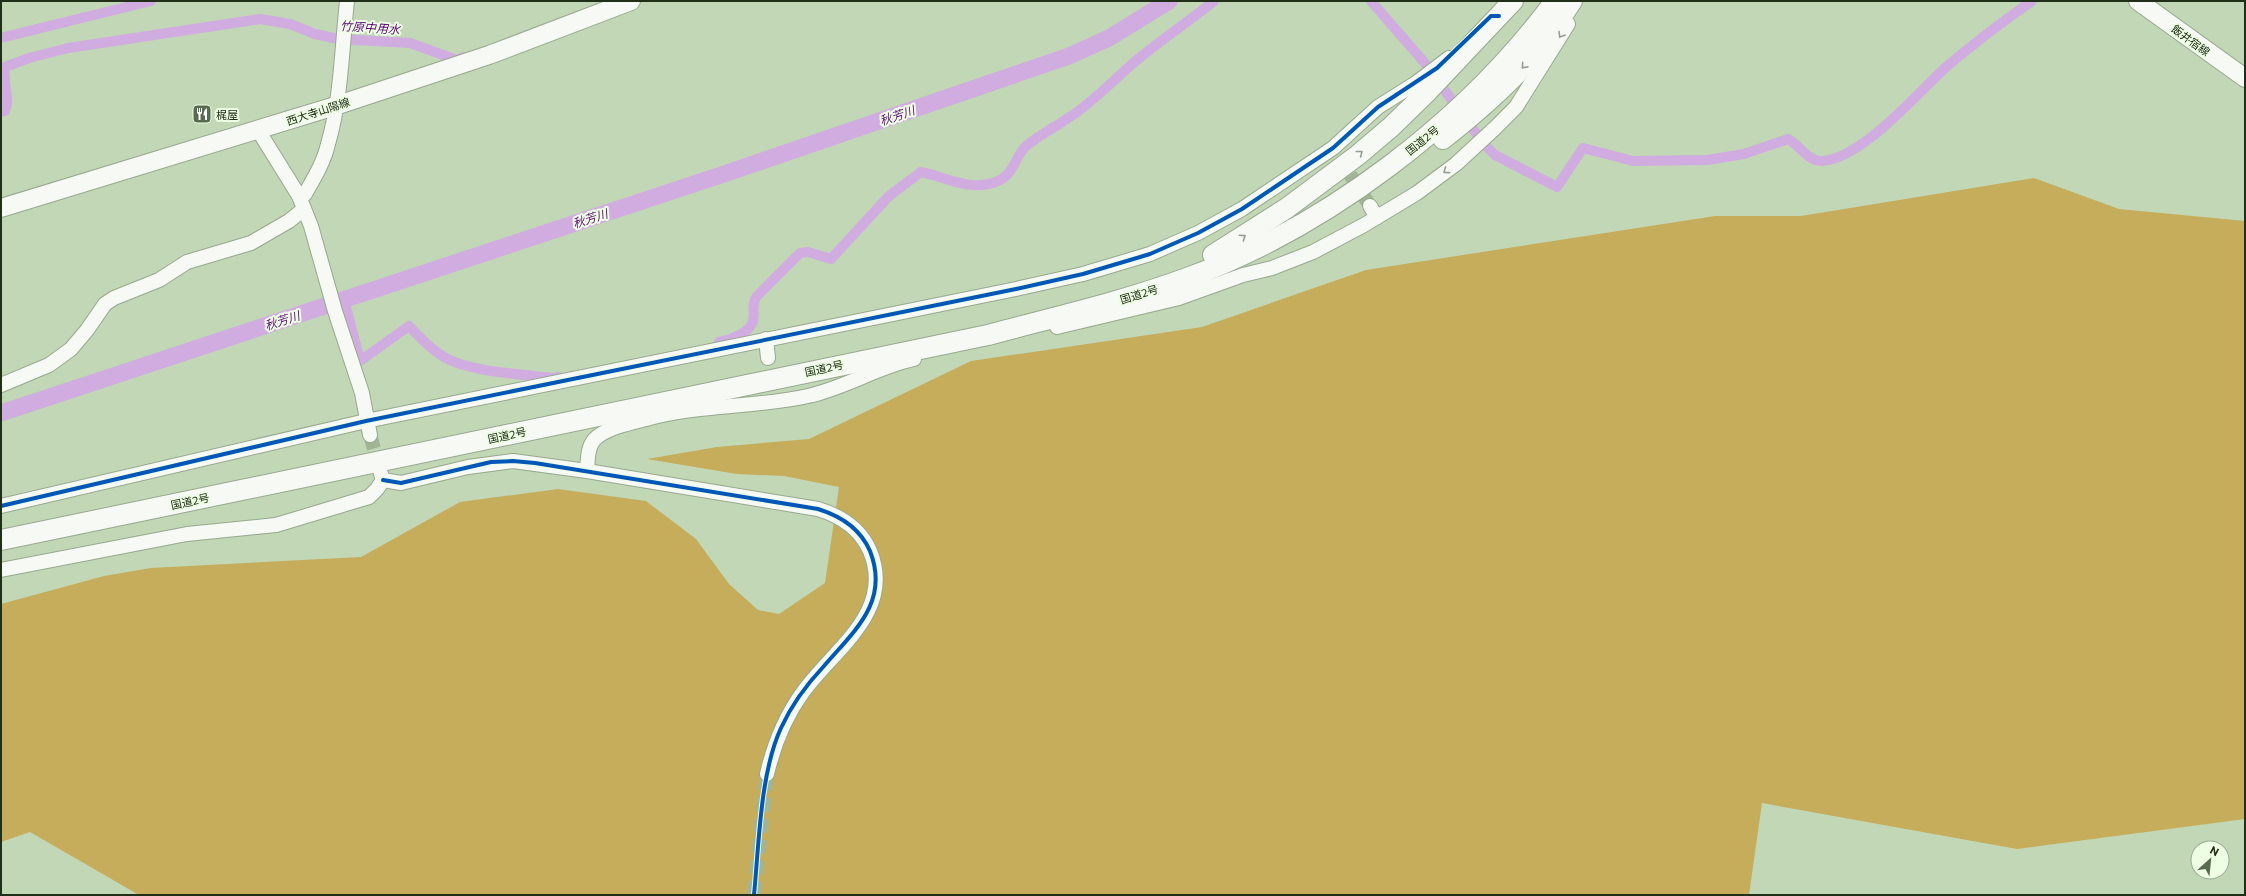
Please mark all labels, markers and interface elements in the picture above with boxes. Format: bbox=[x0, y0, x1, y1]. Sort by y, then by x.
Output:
water label: 竹原中用水 bbox=[340, 18, 402, 36]
street label: 飯井宿線 bbox=[2169, 22, 2213, 58]
one-way arrow bbox=[1559, 31, 1566, 38]
one-way arrow bbox=[1521, 61, 1528, 69]
street label: 西大寺山陽線 bbox=[285, 95, 351, 127]
water label: 秋芳川 bbox=[878, 102, 918, 127]
restaurant icon: 梶屋 bbox=[191, 103, 213, 125]
place label: 梶屋 bbox=[216, 108, 238, 121]
street label: 国道2号 bbox=[1403, 123, 1441, 157]
one-way arrow bbox=[1356, 151, 1363, 158]
one-way arrow bbox=[1443, 167, 1450, 174]
water label: 秋芳川 bbox=[571, 205, 611, 230]
one-way arrow bbox=[1239, 234, 1246, 242]
street label: 国道2号 bbox=[1118, 282, 1160, 306]
water label: 秋芳川 bbox=[263, 307, 303, 332]
street label: 国道2号 bbox=[804, 358, 844, 378]
street label: 国道2号 bbox=[487, 425, 527, 445]
street label: 国道2号 bbox=[170, 491, 210, 511]
north arrow bbox=[2190, 840, 2230, 880]
text: N bbox=[2208, 843, 2221, 858]

